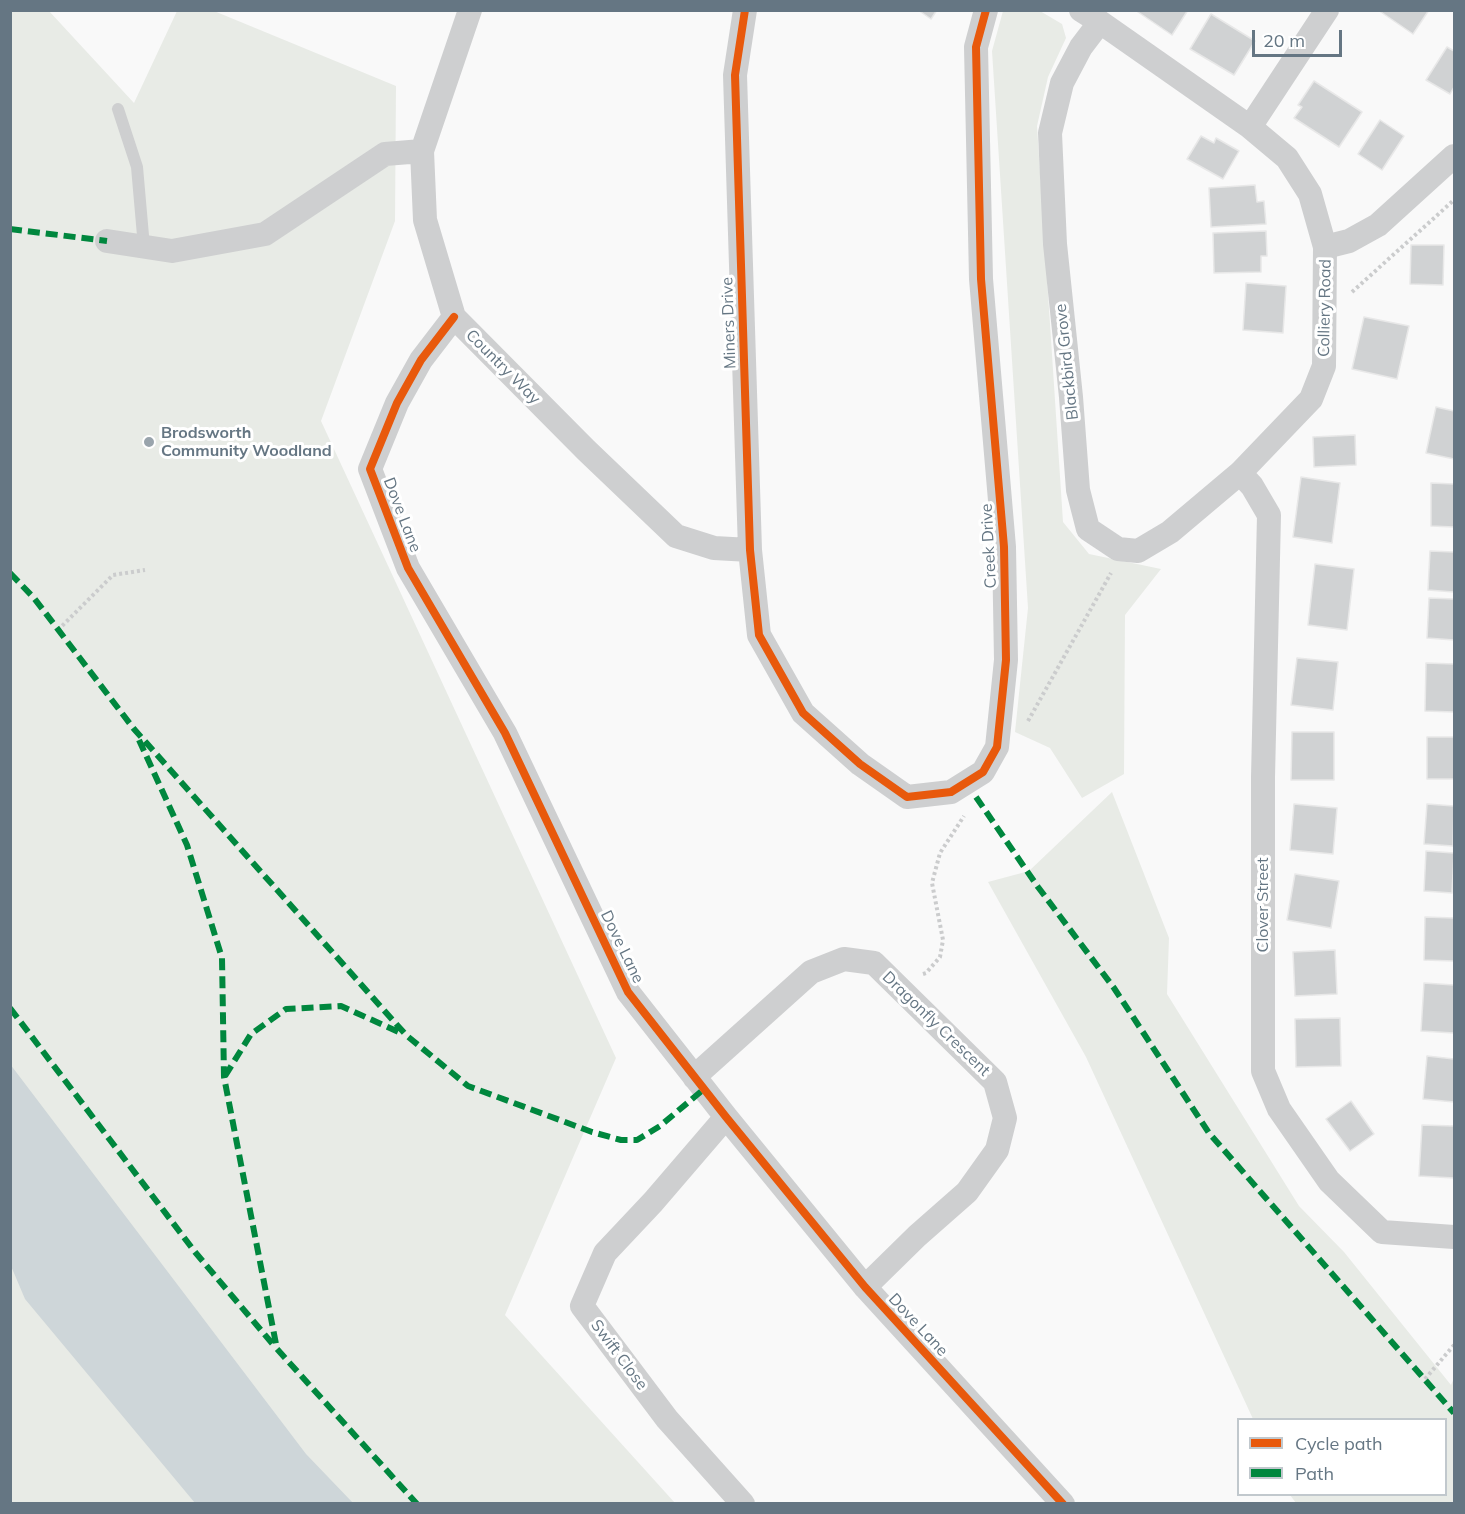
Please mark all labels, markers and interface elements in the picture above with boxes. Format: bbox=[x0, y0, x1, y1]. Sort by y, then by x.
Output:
scale bar bbox=[1255, 18, 1345, 56]
text: 20 m bbox=[1263, 29, 1305, 52]
street label: Colliery Road bbox=[1315, 259, 1335, 357]
street label: Miners Drive bbox=[718, 277, 740, 369]
street label: Blackbird Grove bbox=[1051, 303, 1083, 421]
street label: Country Way bbox=[462, 326, 544, 408]
place label: Brodsworth Community Woodland bbox=[161, 423, 332, 461]
marker: Brodsworth Community Woodland bbox=[142, 435, 156, 449]
street label: Dove Lane bbox=[379, 475, 425, 555]
street label: Creek Drive bbox=[977, 503, 1001, 589]
street label: Clover Street bbox=[1253, 857, 1273, 953]
street label: Dove Lane bbox=[596, 907, 648, 987]
street label: Dragonfly Crescent bbox=[878, 968, 994, 1080]
street label: Dove Lane bbox=[884, 1290, 952, 1360]
street label: Swift Close bbox=[586, 1316, 652, 1394]
legend bbox=[1237, 1418, 1447, 1496]
text: Cycle path bbox=[1295, 1432, 1382, 1455]
text: Path bbox=[1295, 1462, 1334, 1485]

